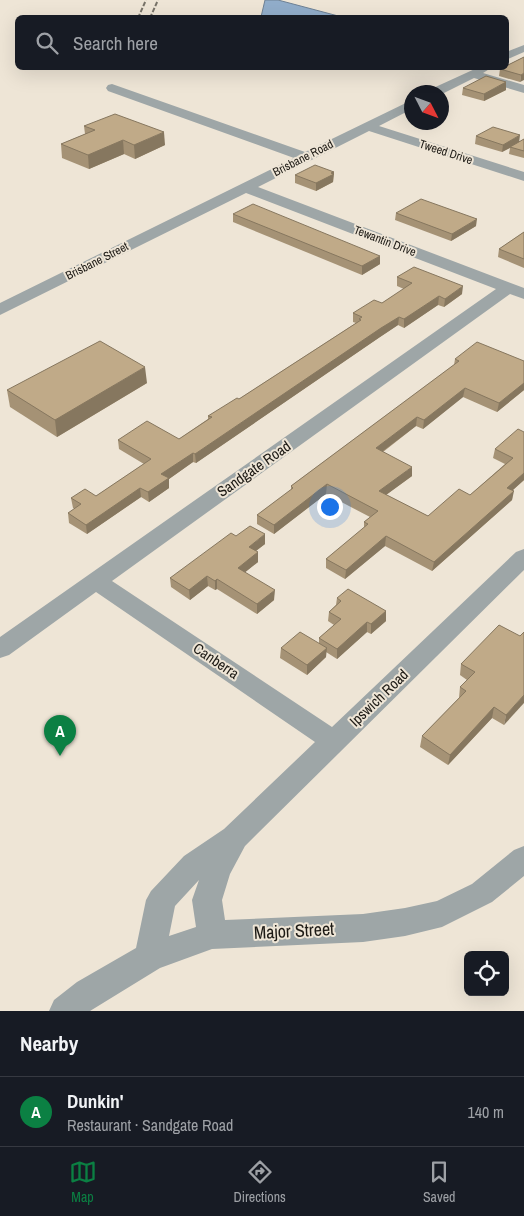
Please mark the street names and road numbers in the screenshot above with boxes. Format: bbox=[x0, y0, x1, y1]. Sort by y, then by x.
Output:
street label: Brisbane Road bbox=[270, 136, 336, 180]
street label: Tweed Drive bbox=[417, 136, 475, 168]
street label: Tewantin Drive bbox=[351, 222, 419, 260]
street label: Brisbane Street bbox=[63, 238, 131, 284]
street label: Sandgate Road bbox=[213, 435, 295, 502]
street label: Canberra bbox=[189, 638, 244, 684]
street label: Ipswich Road bbox=[345, 664, 413, 731]
street label: Major Street bbox=[253, 916, 335, 945]

